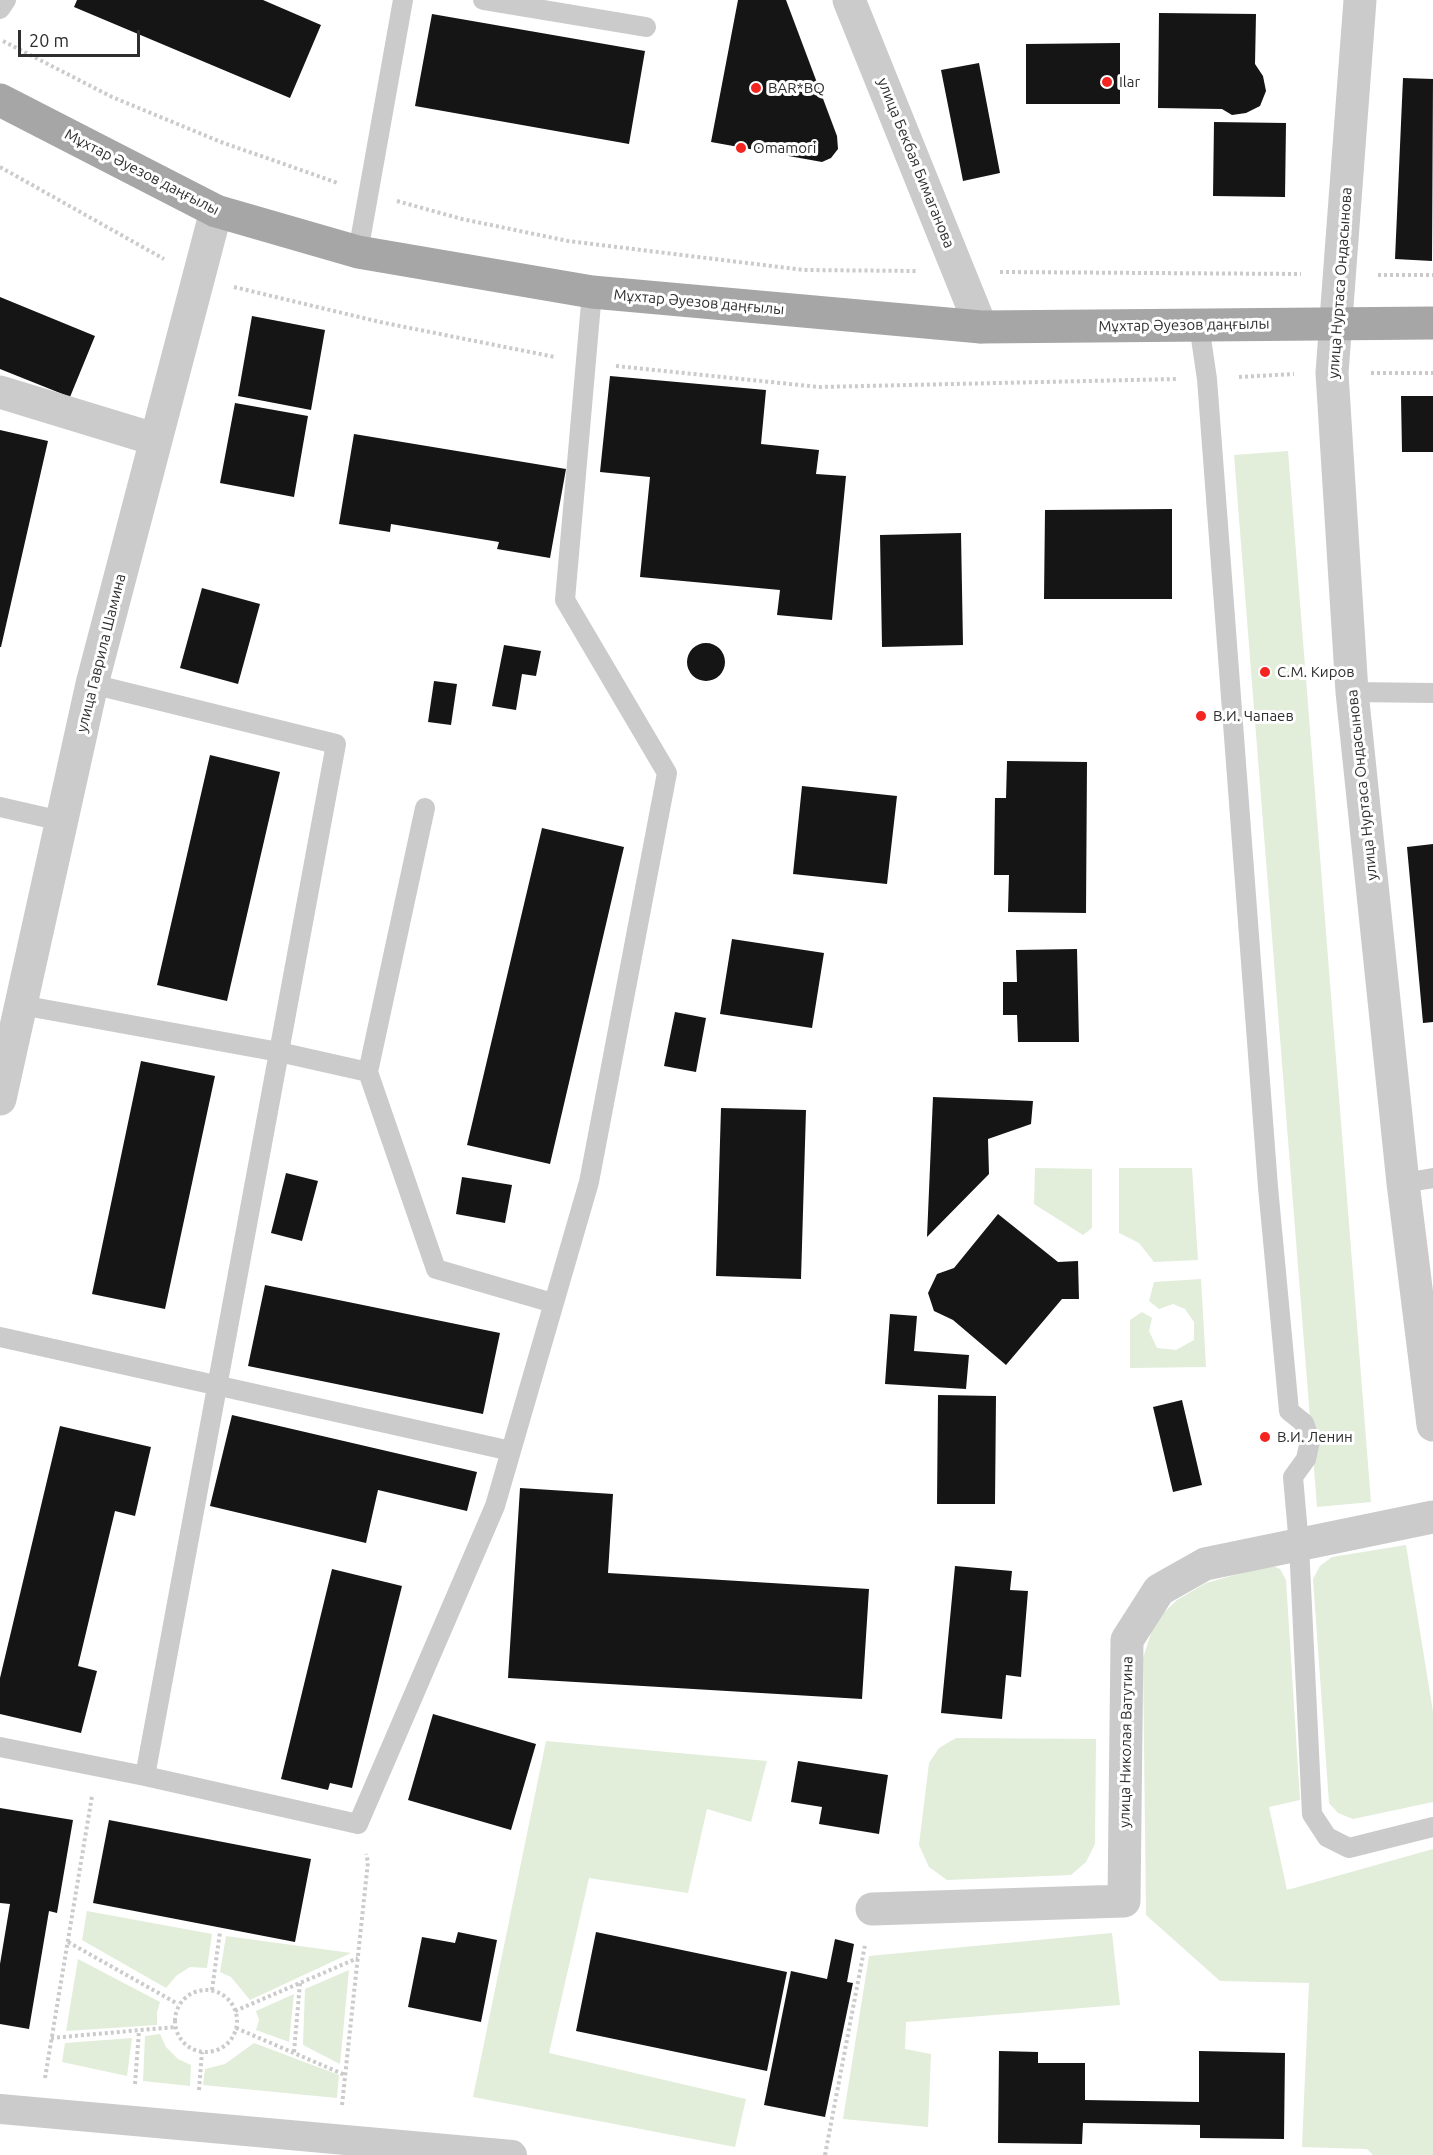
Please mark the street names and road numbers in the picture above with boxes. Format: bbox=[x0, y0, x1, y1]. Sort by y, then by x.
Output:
street label: улица Бекбая Бимаганова bbox=[874, 75, 958, 251]
street label: Мұхтар Әуезов даңғылы bbox=[62, 125, 222, 219]
street label: улица Нуртаса Ондасынова bbox=[1324, 187, 1356, 379]
street label: Мұхтар Әуезов даңғылы bbox=[613, 286, 785, 318]
street label: Мұхтар Әуезов даңғылы bbox=[1098, 315, 1270, 335]
street label: улица Гаврила Шамина bbox=[73, 572, 129, 734]
street label: улица Нуртаса Ондасынова bbox=[1343, 689, 1381, 881]
street label: улица Николая Ватутина bbox=[1116, 1656, 1136, 1828]

